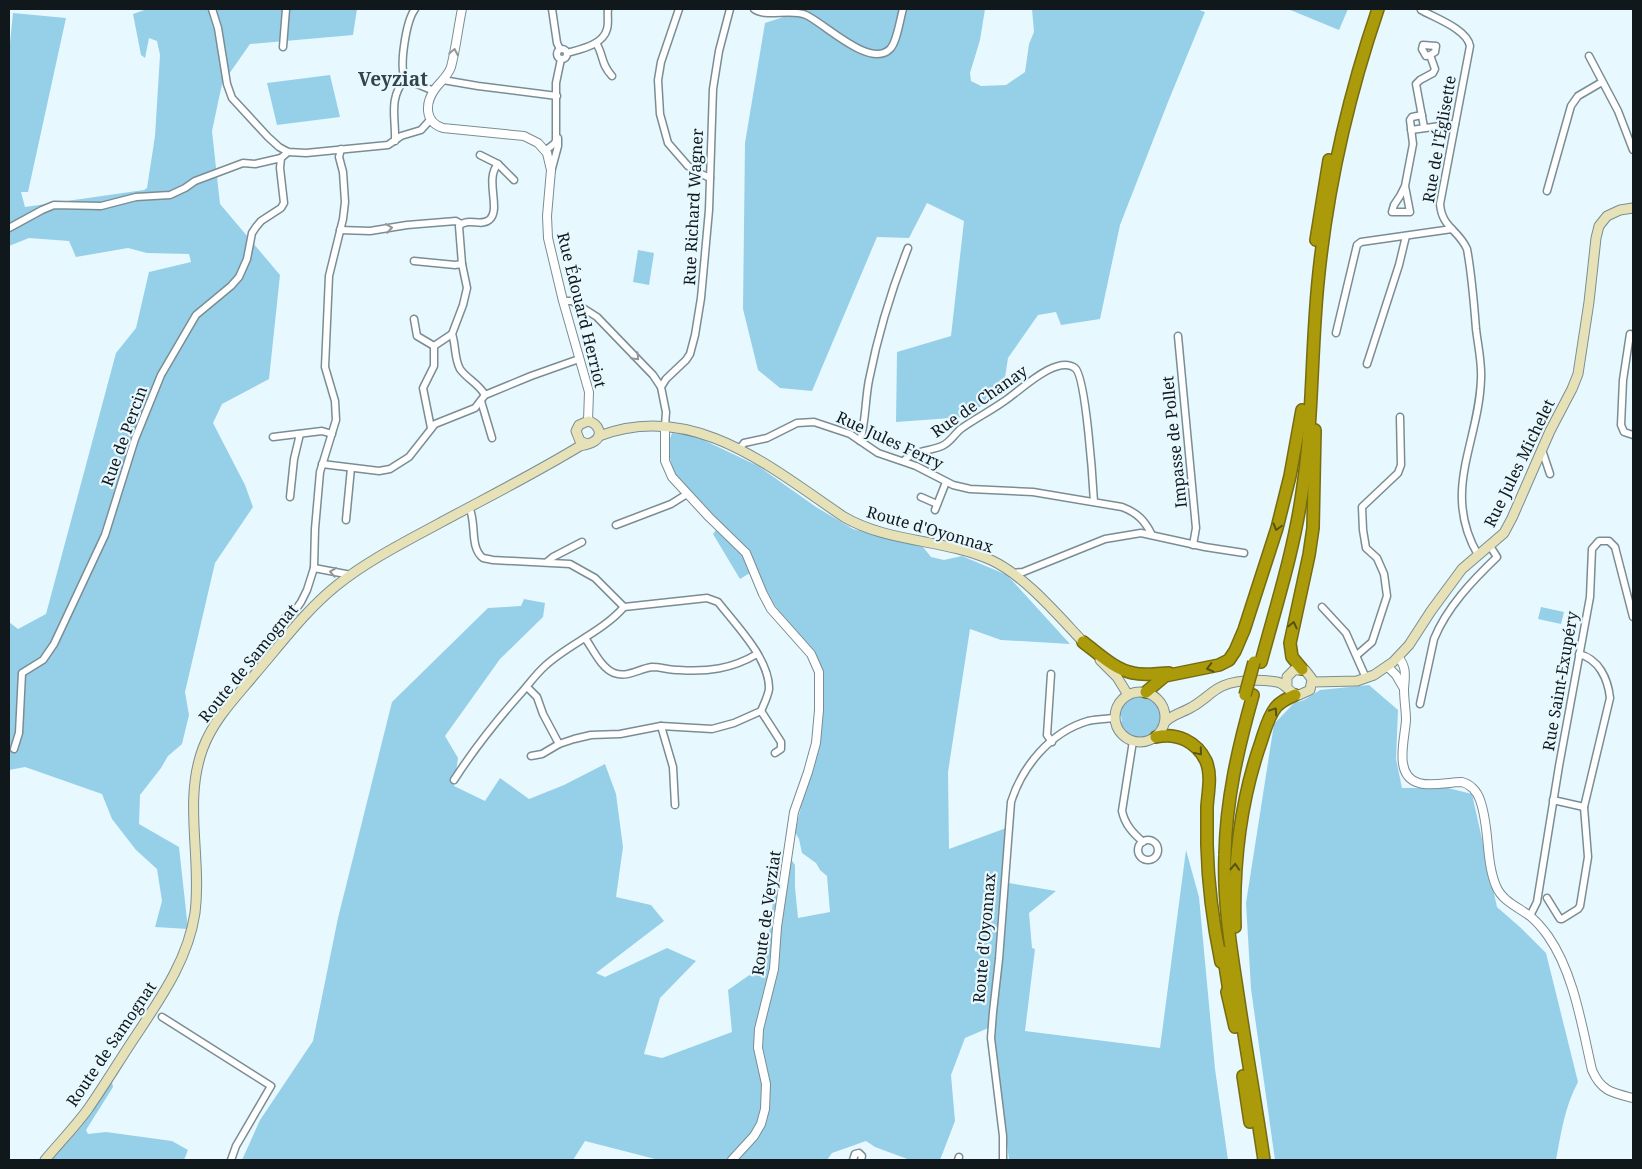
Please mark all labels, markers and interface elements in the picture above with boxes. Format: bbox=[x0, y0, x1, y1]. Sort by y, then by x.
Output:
one-way arrow bbox=[448, 48, 458, 57]
district label: Veyziat bbox=[358, 66, 428, 92]
street label: Rue de l'Églisette bbox=[1417, 74, 1461, 204]
street label: Rue Richard Wagner bbox=[678, 127, 708, 286]
one-way arrow bbox=[385, 223, 393, 233]
street label: Rue Édouard Herriot bbox=[552, 230, 612, 390]
one-way arrow bbox=[630, 352, 639, 361]
street label: Rue de Chanay bbox=[926, 359, 1032, 442]
street label: Impasse de Pollet bbox=[1156, 375, 1192, 509]
street label: Rue de Percin bbox=[96, 383, 152, 489]
street label: Rue Jules Michelet bbox=[1478, 395, 1560, 531]
street label: Rue Jules Ferry bbox=[833, 406, 948, 475]
street label: Route d'Oyonnax bbox=[864, 500, 997, 558]
one-way arrow bbox=[1273, 522, 1283, 530]
one-way arrow bbox=[328, 567, 337, 577]
street label: Route de Samognat bbox=[193, 599, 303, 727]
street label: Rue Saint-Exupéry bbox=[1537, 608, 1583, 753]
one-way arrow bbox=[1287, 620, 1298, 629]
one-way arrow bbox=[1206, 662, 1215, 673]
one-way arrow bbox=[1268, 707, 1278, 716]
one-way arrow bbox=[1193, 746, 1202, 755]
street label: Route de Veyziat bbox=[746, 849, 786, 977]
one-way arrow bbox=[1230, 863, 1241, 871]
street label: Route d'Oyonnax bbox=[967, 871, 1001, 1004]
street label: Route de Samognat bbox=[61, 977, 161, 1111]

